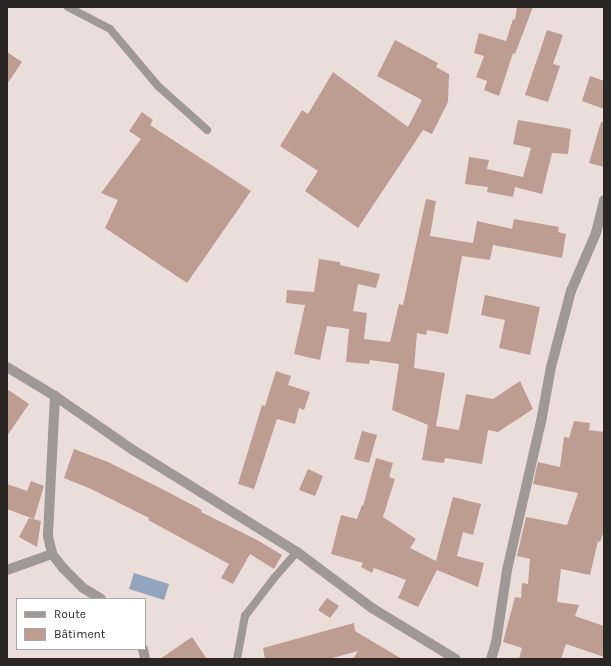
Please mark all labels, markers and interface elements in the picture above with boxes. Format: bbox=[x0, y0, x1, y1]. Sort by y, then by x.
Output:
legend bbox=[16, 598, 146, 650]
text: Route bbox=[54, 607, 86, 621]
text: Bâtiment bbox=[54, 627, 105, 641]

